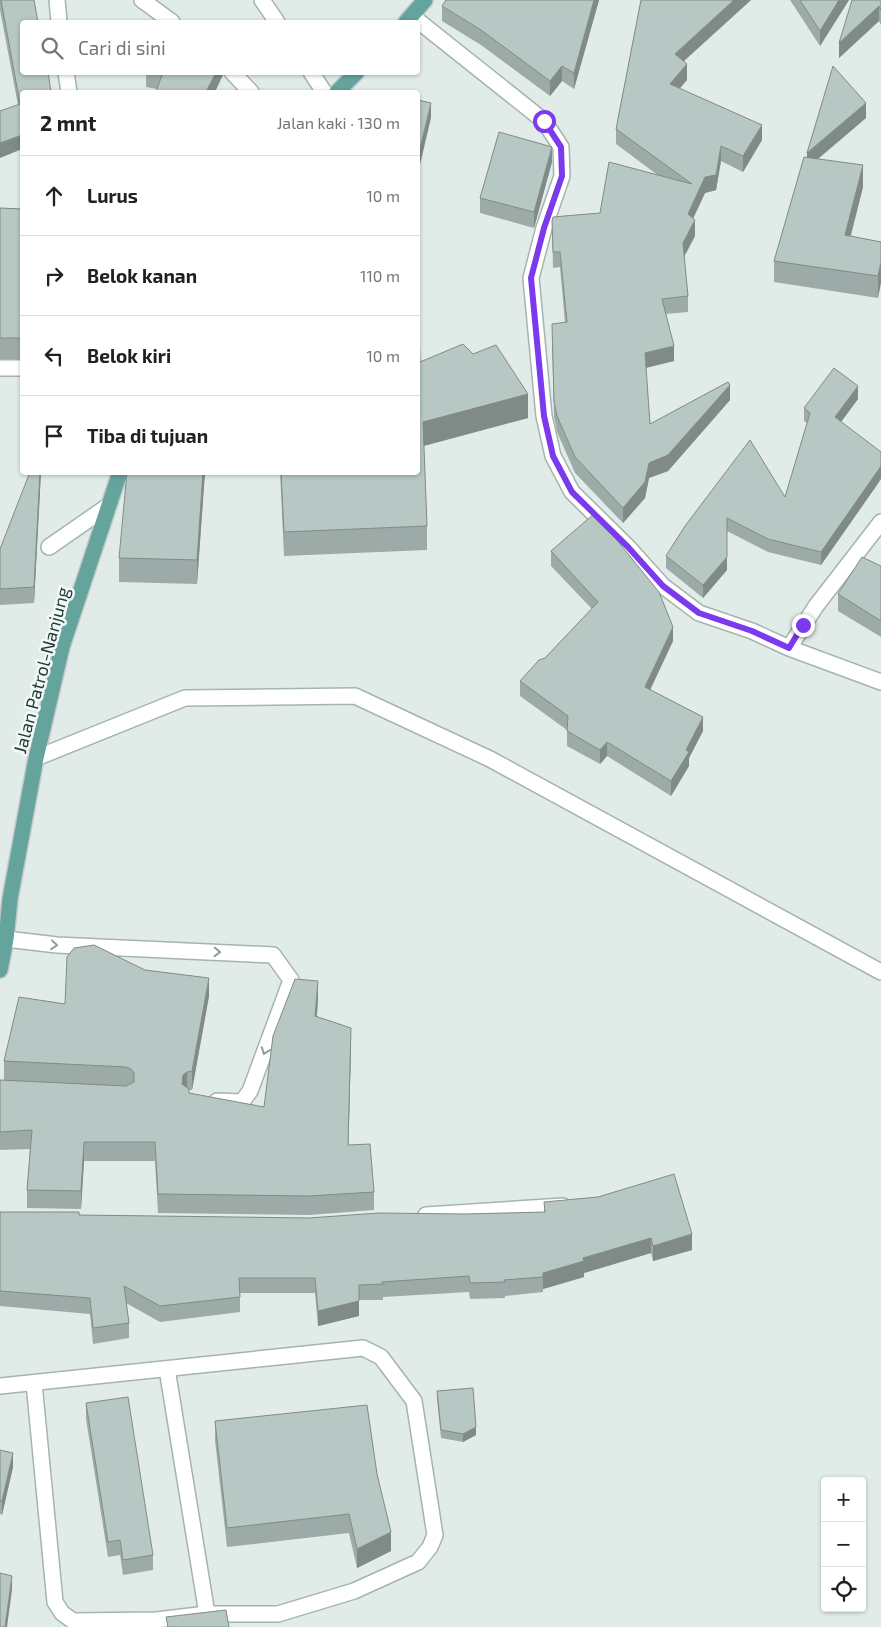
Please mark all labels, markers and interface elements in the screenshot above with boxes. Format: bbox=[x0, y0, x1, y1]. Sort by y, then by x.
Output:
search box bbox=[20, 20, 420, 75]
icon: search bbox=[38, 34, 66, 62]
text: Cari di sini bbox=[78, 36, 166, 59]
text: 2 mnt bbox=[40, 110, 96, 135]
route start bbox=[533, 110, 556, 133]
text: Jalan kaki · 130 m bbox=[277, 113, 400, 132]
icon: ahead bbox=[40, 182, 68, 210]
text: Lurus bbox=[87, 184, 138, 207]
text: 10 m bbox=[366, 186, 400, 205]
icon: right bbox=[40, 262, 68, 290]
text: Belok kanan bbox=[87, 264, 197, 287]
text: 110 m bbox=[360, 266, 400, 285]
icon: left bbox=[40, 342, 68, 370]
text: Belok kiri bbox=[87, 344, 171, 367]
text: 10 m bbox=[366, 346, 400, 365]
icon: arrive bbox=[40, 422, 68, 450]
text: Tiba di tujuan bbox=[87, 424, 208, 447]
street label: Jalan Patrol-Nanjung bbox=[8, 584, 74, 756]
route end bbox=[792, 614, 815, 637]
one-way arrow bbox=[51, 939, 59, 950]
one-way arrow bbox=[213, 947, 221, 958]
one-way arrow bbox=[261, 1046, 271, 1054]
map controls bbox=[821, 1477, 866, 1612]
button: + bbox=[821, 1477, 866, 1522]
button: − bbox=[821, 1522, 866, 1567]
button: locate bbox=[821, 1567, 866, 1612]

